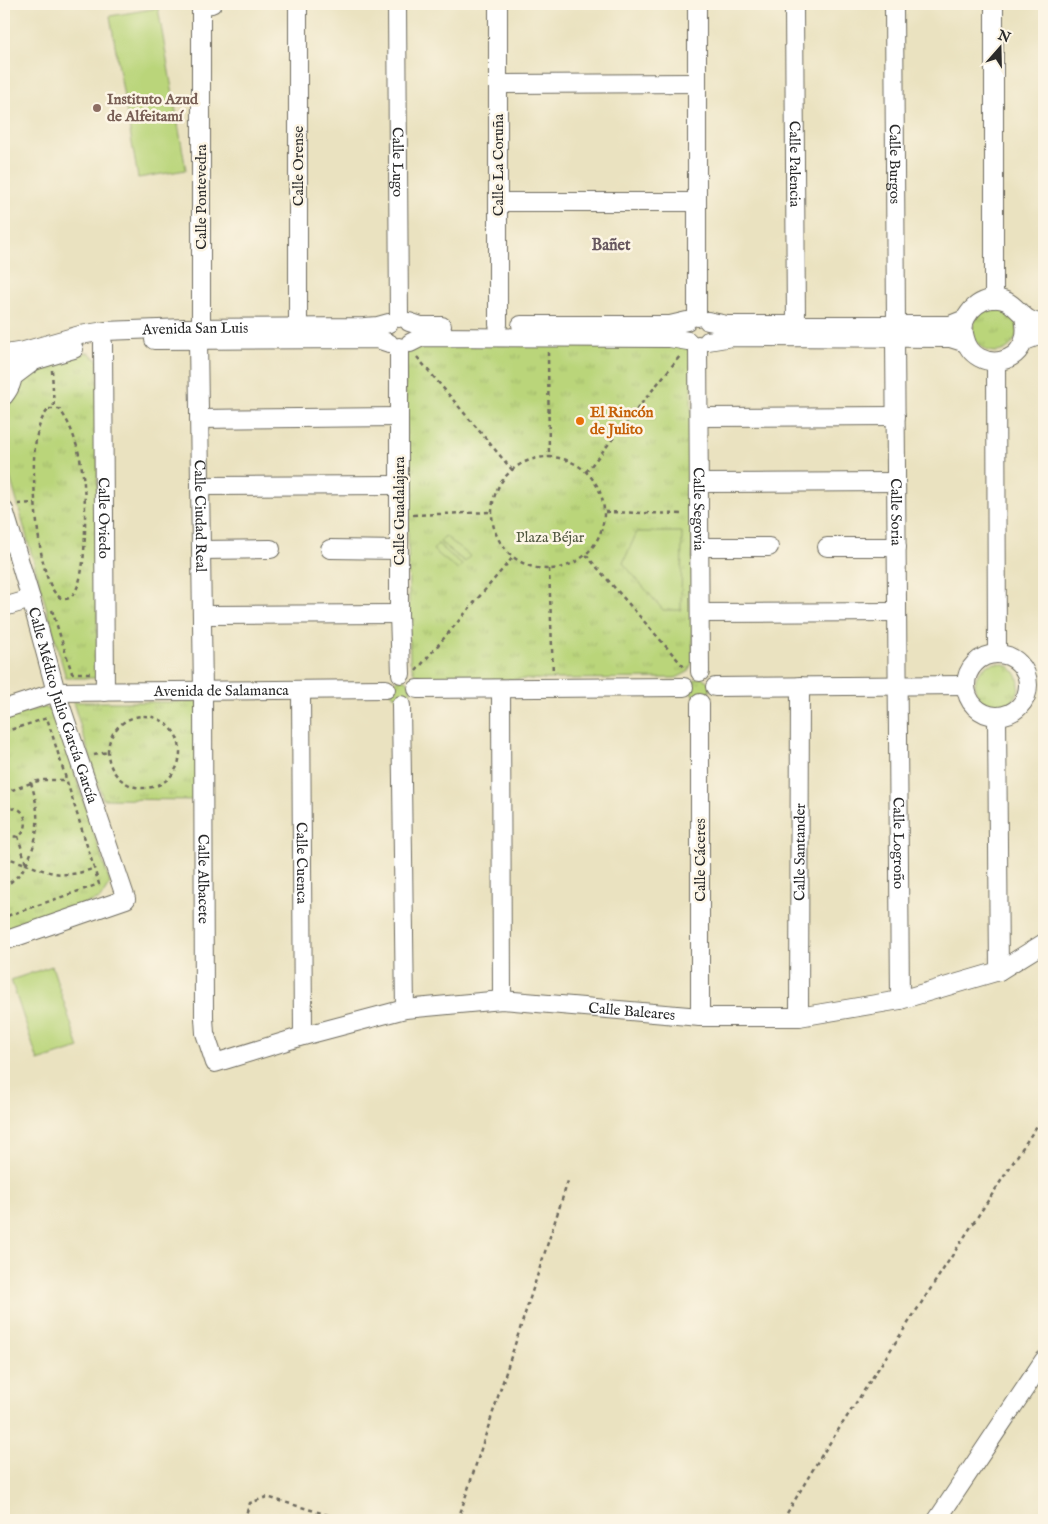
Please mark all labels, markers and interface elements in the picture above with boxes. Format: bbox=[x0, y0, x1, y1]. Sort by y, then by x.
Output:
north arrow bbox=[976, 22, 1026, 72]
text: N bbox=[994, 26, 1013, 47]
place label: Instituto Azud de Alfeitamí bbox=[107, 90, 199, 126]
marker: Instituto Azud de Alfeitamí bbox=[91, 102, 103, 114]
street label: Calle La Coruña bbox=[489, 113, 508, 216]
street label: Calle Palencia bbox=[785, 121, 805, 208]
street label: Calle Burgos bbox=[885, 124, 905, 204]
street label: Calle Orense bbox=[289, 126, 308, 206]
street label: Calle Lugo bbox=[388, 127, 408, 197]
street label: Calle Pontevedra bbox=[192, 144, 211, 250]
district label: Bañet bbox=[592, 236, 631, 256]
street label: Avenida San Luis bbox=[141, 318, 248, 339]
place label: El Rincón de Julito bbox=[590, 403, 654, 439]
marker: El Rincón de Julito bbox=[574, 415, 586, 427]
street label: Calle Guadalajara bbox=[390, 456, 409, 565]
street label: Calle Ciudad Real bbox=[190, 460, 211, 573]
street label: Calle Segovia bbox=[689, 467, 709, 551]
street label: Calle Oviedo bbox=[94, 477, 114, 559]
street label: Calle Soria bbox=[887, 478, 906, 546]
park label: Plaza Béjar bbox=[516, 528, 585, 547]
street label: Calle Médico Julio García García bbox=[24, 605, 103, 806]
street label: Avenida de Salamanca bbox=[153, 680, 289, 701]
street label: Calle Logroño bbox=[889, 797, 909, 889]
street label: Calle Santander bbox=[790, 803, 809, 901]
street label: Calle Cáceres bbox=[691, 818, 710, 902]
street label: Calle Cuenca bbox=[292, 822, 312, 905]
street label: Calle Albacete bbox=[194, 834, 213, 924]
street label: Calle Baleares bbox=[588, 998, 676, 1024]

